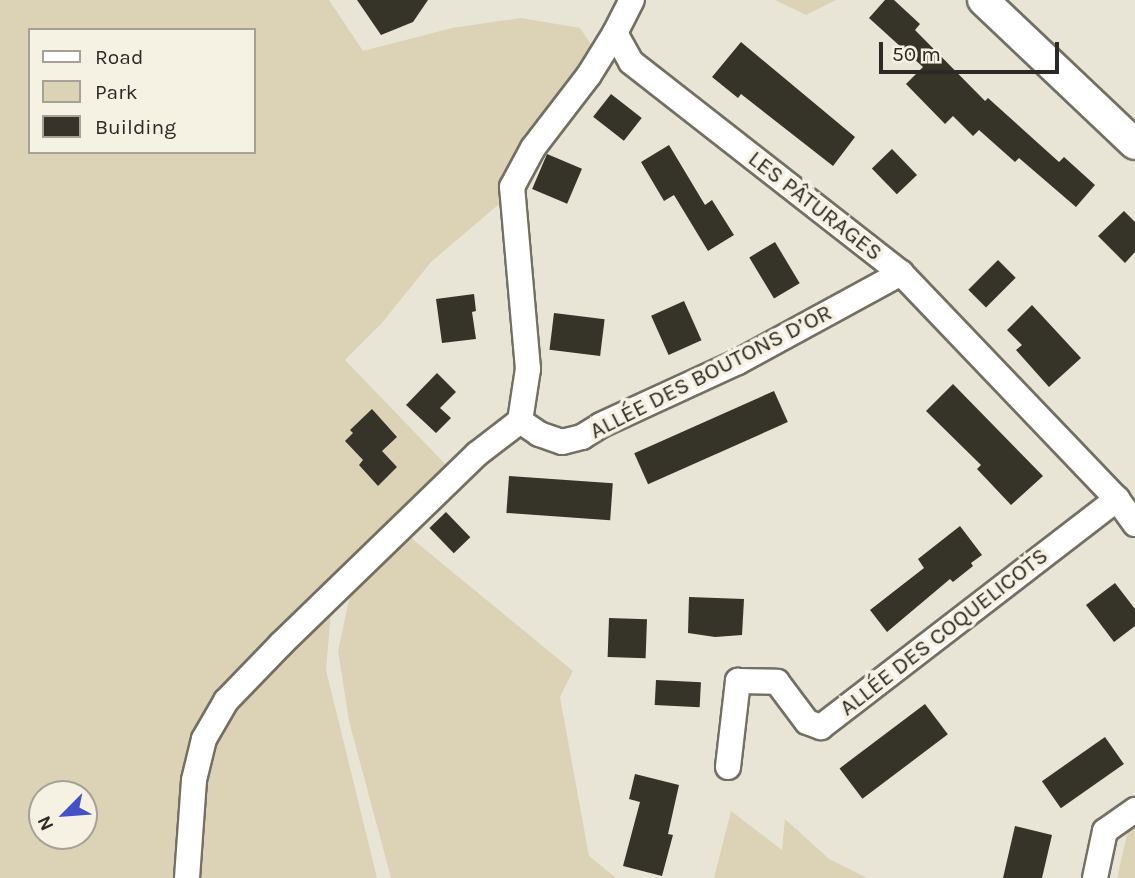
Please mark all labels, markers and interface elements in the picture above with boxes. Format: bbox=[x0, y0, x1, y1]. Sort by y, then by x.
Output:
legend bbox=[28, 28, 256, 154]
scale bar bbox=[883, 28, 1063, 72]
text: 50 m bbox=[892, 42, 941, 66]
text: Road bbox=[95, 45, 143, 69]
text: Park bbox=[95, 80, 138, 104]
text: Building bbox=[95, 115, 176, 139]
street label: LES PÂTURAGES bbox=[742, 145, 888, 267]
street label: ALLÉE DES BOUTONS D’OR bbox=[585, 299, 837, 445]
street label: ALLÉE DES COQUELICOTS bbox=[834, 542, 1054, 722]
north arrow bbox=[28, 780, 98, 850]
text: N bbox=[33, 812, 59, 834]

